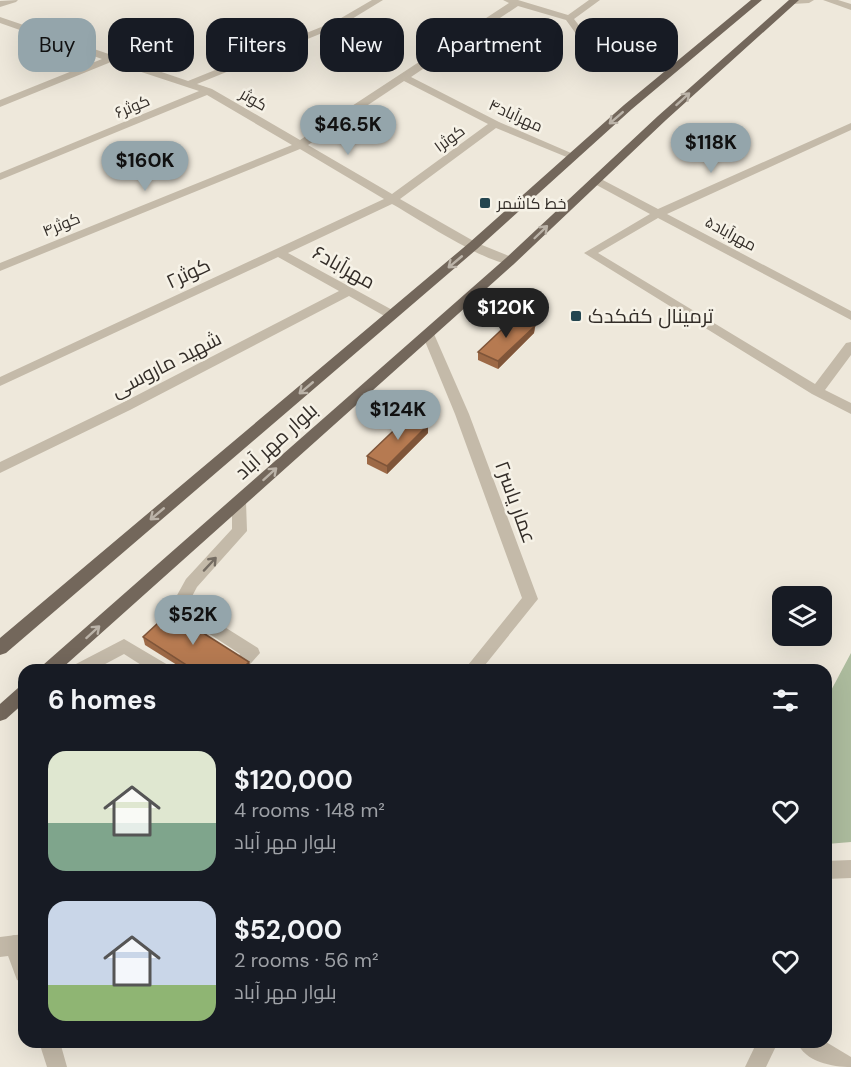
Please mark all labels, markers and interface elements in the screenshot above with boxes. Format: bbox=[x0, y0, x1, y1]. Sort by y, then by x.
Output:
chip: Buy bbox=[18, 18, 96, 72]
chip: Rent bbox=[108, 18, 194, 72]
chip: Filters bbox=[206, 18, 308, 72]
chip: New bbox=[320, 18, 404, 72]
chip: Apartment bbox=[416, 18, 563, 72]
chip: House bbox=[575, 18, 678, 72]
street label: کوثر bbox=[235, 83, 271, 116]
street label: کوثر۶ bbox=[112, 90, 153, 123]
one-way arrow bbox=[676, 92, 691, 106]
street label: مهرآباد۴ bbox=[485, 94, 546, 137]
pin: $46.5K bbox=[299, 105, 397, 156]
text: $46.5K bbox=[314, 111, 382, 137]
one-way arrow bbox=[608, 111, 623, 125]
street label: کوثر۱ bbox=[430, 120, 469, 157]
pin: $118K bbox=[669, 123, 753, 174]
text: $118K bbox=[685, 129, 737, 155]
pin: $160K bbox=[103, 141, 187, 192]
text: $160K bbox=[115, 147, 175, 173]
place label: خط کاشمر bbox=[496, 193, 566, 214]
marker: خط کاشمر bbox=[478, 196, 492, 210]
street label: کوثر۴ bbox=[39, 207, 83, 241]
street label: مهرآباد۵ bbox=[701, 211, 760, 256]
one-way arrow bbox=[533, 225, 548, 239]
street label: مهرآباد۶ bbox=[308, 239, 380, 295]
street label: کوثر۲ bbox=[162, 252, 214, 294]
one-way arrow bbox=[448, 255, 463, 269]
pin: $120K bbox=[464, 288, 548, 339]
text: $120K bbox=[477, 294, 535, 320]
place label: ترمینال کفکدک bbox=[588, 303, 714, 329]
marker: ترمینال کفکدک bbox=[569, 309, 583, 323]
street label: شهید ماروسی bbox=[106, 325, 226, 403]
one-way arrow bbox=[299, 381, 314, 395]
pin: $124K bbox=[356, 390, 440, 441]
text: $124K bbox=[370, 396, 426, 422]
street label: بلوار مهر آباد bbox=[229, 397, 323, 485]
street label: عمار یاسر۲ bbox=[489, 457, 543, 547]
one-way arrow bbox=[262, 467, 277, 481]
one-way arrow bbox=[149, 508, 165, 521]
one-way arrow bbox=[202, 557, 216, 572]
map controls bbox=[772, 586, 832, 646]
button: layers bbox=[772, 586, 832, 646]
pin: $52K bbox=[157, 595, 229, 646]
text: $52K bbox=[169, 601, 217, 627]
one-way arrow bbox=[85, 625, 100, 639]
text: 6 homes bbox=[48, 683, 156, 717]
icon: filters bbox=[769, 684, 802, 717]
text: $120,000 bbox=[234, 763, 353, 797]
icon: home bbox=[96, 775, 168, 847]
icon: heart bbox=[769, 795, 802, 828]
text: 4 rooms · 148 m² bbox=[234, 797, 385, 823]
text: بلوار مهر آباد bbox=[234, 829, 337, 855]
text: $52,000 bbox=[234, 913, 342, 947]
icon: home bbox=[96, 925, 168, 997]
icon: heart bbox=[769, 945, 802, 978]
text: 2 rooms · 56 m² bbox=[234, 947, 379, 973]
text: بلوار مهر آباد bbox=[234, 979, 337, 1005]

